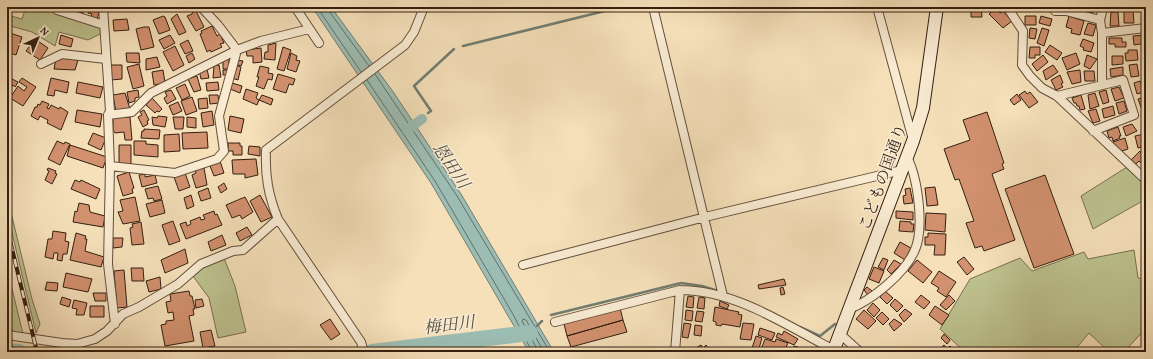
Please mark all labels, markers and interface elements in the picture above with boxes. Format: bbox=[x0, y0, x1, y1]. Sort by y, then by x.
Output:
north arrow bbox=[18, 18, 58, 58]
text: N bbox=[37, 22, 54, 40]
street label: こどもの国通り bbox=[852, 120, 912, 234]
water label: 恩田川 bbox=[427, 137, 478, 195]
water label: 梅田川 bbox=[422, 308, 478, 340]

